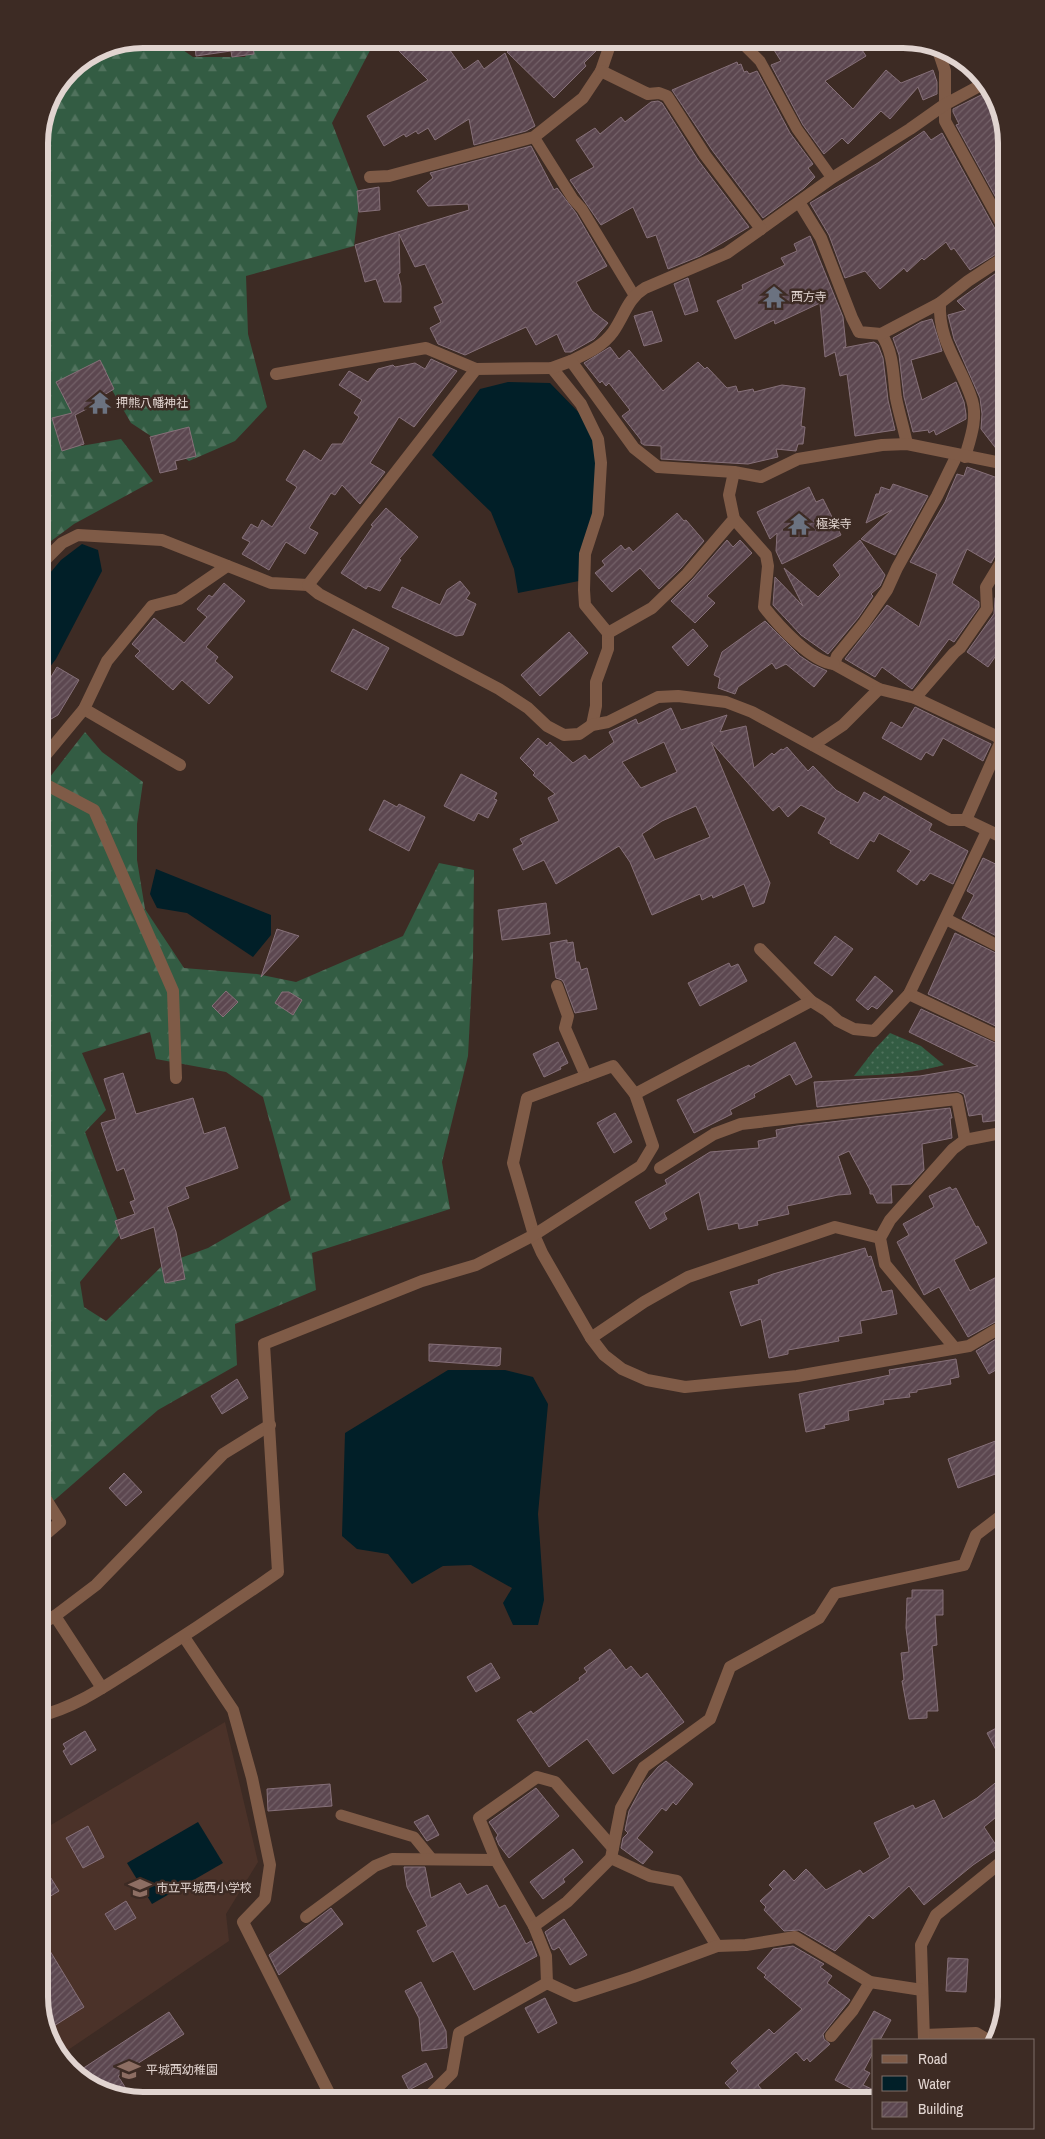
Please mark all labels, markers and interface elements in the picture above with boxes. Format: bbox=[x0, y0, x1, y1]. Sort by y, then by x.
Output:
temple icon: 西方寺 bbox=[761, 284, 787, 310]
place label: 西方寺 bbox=[791, 289, 827, 305]
temple icon: 押熊八幡神社 bbox=[87, 390, 113, 416]
place label: 押熊八幡神社 bbox=[116, 395, 188, 411]
temple icon: 極楽寺 bbox=[786, 511, 812, 537]
place label: 極楽寺 bbox=[816, 516, 852, 532]
school or university icon: 市立平城西小学校 bbox=[127, 1875, 153, 1901]
place label: 市立平城西小学校 bbox=[156, 1880, 252, 1896]
legend bbox=[872, 2039, 1035, 2129]
text: Road bbox=[918, 2048, 947, 2069]
school or university icon: 平城西幼稚園 bbox=[116, 2057, 142, 2083]
place label: 平城西幼稚園 bbox=[146, 2062, 218, 2078]
text: Water bbox=[918, 2073, 950, 2094]
text: Building bbox=[918, 2098, 963, 2119]

